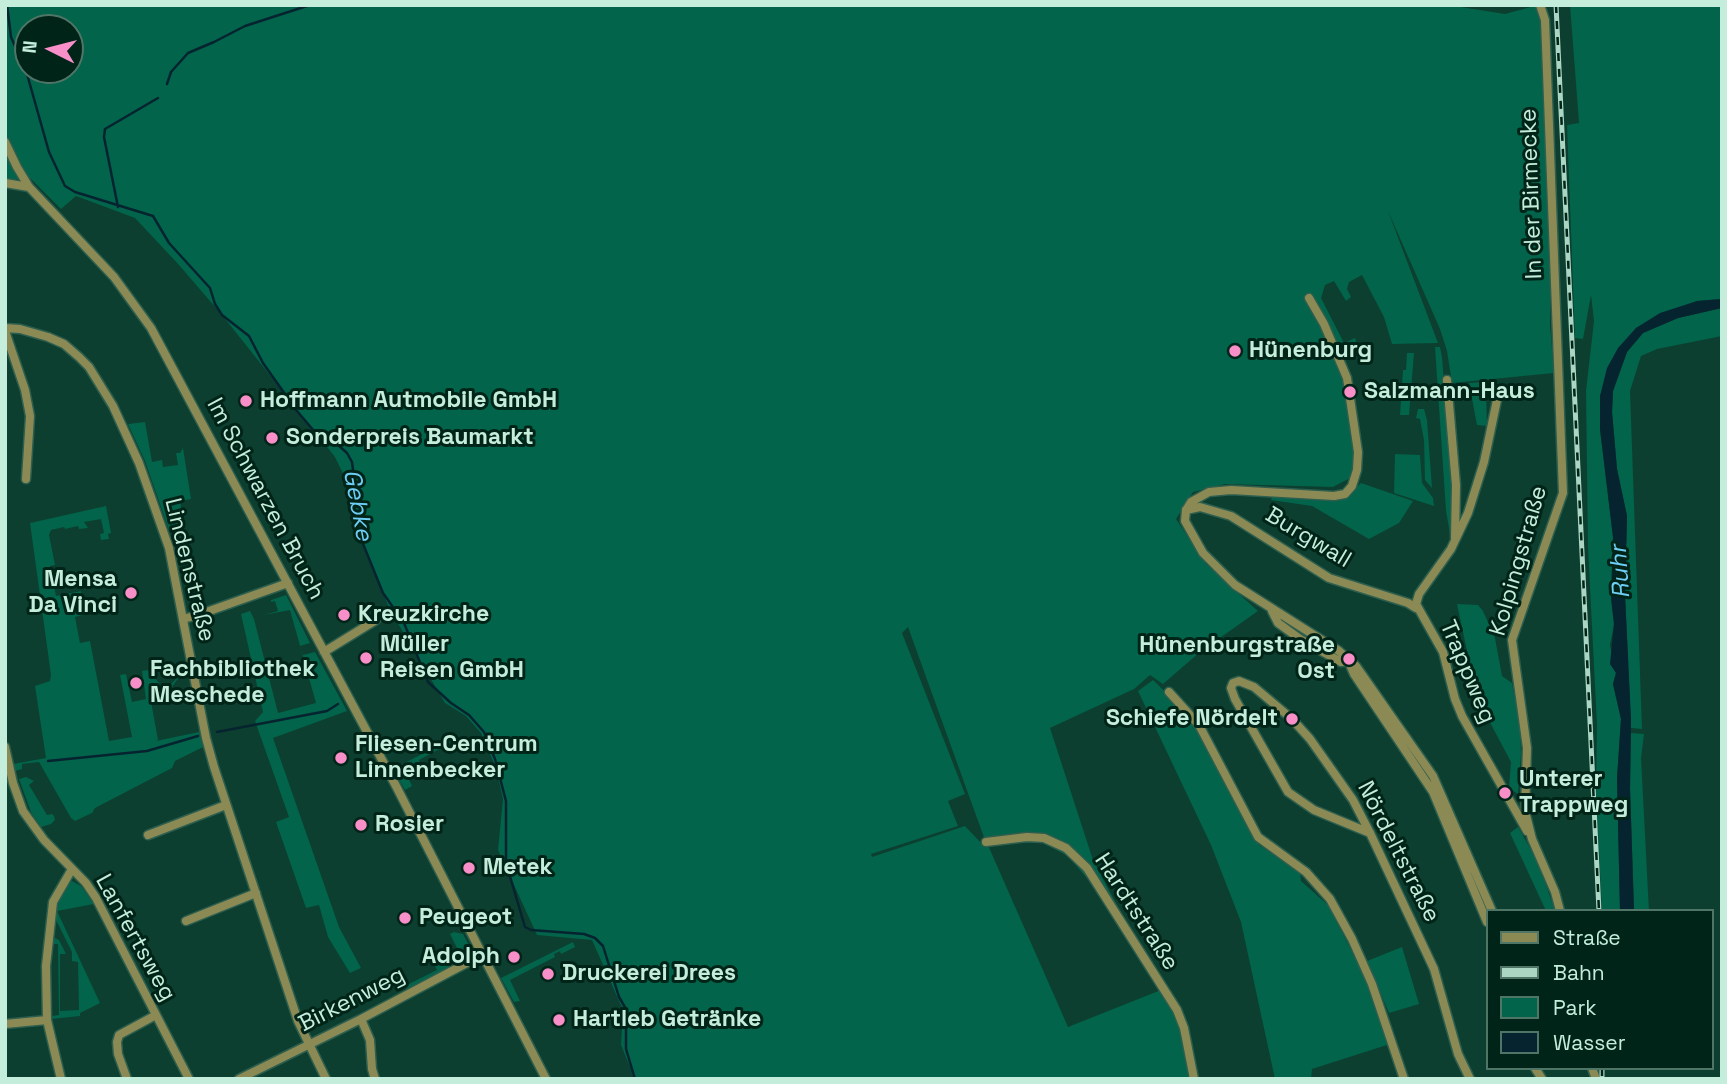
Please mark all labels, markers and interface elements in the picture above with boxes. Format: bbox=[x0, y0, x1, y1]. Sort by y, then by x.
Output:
north arrow bbox=[14, 14, 84, 84]
text: N bbox=[17, 39, 43, 55]
street label: In der Birmecke bbox=[1515, 108, 1549, 280]
place label: Hünenburg bbox=[1249, 337, 1372, 365]
marker: Hünenburg bbox=[1227, 343, 1243, 359]
place label: Salzmann-Haus bbox=[1364, 378, 1535, 406]
marker: Salzmann-Haus bbox=[1342, 384, 1358, 400]
place label: Hoffmann Autmobile GmbH bbox=[260, 387, 557, 415]
marker: Hoffmann Autmobile GmbH bbox=[238, 393, 254, 409]
street label: Im Schwarzen Bruch bbox=[200, 394, 330, 604]
place label: Sonderpreis Baumarkt bbox=[286, 424, 534, 452]
marker: Sonderpreis Baumarkt bbox=[264, 430, 280, 446]
water label: Gebke bbox=[336, 467, 378, 543]
street label: Kolpingstraße bbox=[1484, 483, 1554, 639]
street label: Lindenstraße bbox=[158, 495, 220, 645]
street label: Burgwall bbox=[1260, 502, 1356, 574]
water label: Ruhr bbox=[1605, 544, 1637, 600]
place label: Mensa Da Vinci bbox=[28, 566, 117, 620]
marker: Mensa Da Vinci bbox=[123, 585, 139, 601]
place label: Kreuzkirche bbox=[358, 601, 489, 629]
marker: Kreuzkirche bbox=[336, 607, 352, 623]
street label: Trappweg bbox=[1433, 616, 1501, 728]
place label: Müller Reisen GmbH bbox=[380, 631, 524, 685]
place label: Hünenburgstraße Ost bbox=[1139, 632, 1335, 686]
marker: Müller Reisen GmbH bbox=[358, 650, 374, 666]
marker: Hünenburgstraße Ost bbox=[1341, 651, 1357, 667]
place label: Fachbibliothek Meschede bbox=[150, 656, 315, 710]
marker: Fachbibliothek Meschede bbox=[128, 675, 144, 691]
place label: Schiefe Nördelt bbox=[1106, 705, 1278, 733]
marker: Schiefe Nördelt bbox=[1284, 711, 1300, 727]
place label: Fliesen-Centrum Linnenbecker bbox=[355, 731, 538, 785]
marker: Fliesen-Centrum Linnenbecker bbox=[333, 750, 349, 766]
place label: Unterer Trappweg bbox=[1519, 766, 1628, 820]
street label: Nördeltstraße bbox=[1351, 777, 1445, 927]
marker: Unterer Trappweg bbox=[1497, 785, 1513, 801]
place label: Rosier bbox=[375, 811, 444, 839]
marker: Rosier bbox=[353, 817, 369, 833]
street label: Hardtstraße bbox=[1088, 848, 1184, 976]
place label: Metek bbox=[483, 854, 553, 882]
marker: Metek bbox=[461, 860, 477, 876]
street label: Lanfertsweg bbox=[89, 870, 181, 1006]
place label: Peugeot bbox=[419, 904, 512, 932]
legend bbox=[1486, 909, 1713, 1070]
marker: Peugeot bbox=[397, 910, 413, 926]
text: Straße bbox=[1553, 924, 1621, 951]
place label: Adolph bbox=[422, 943, 500, 971]
marker: Adolph bbox=[506, 949, 522, 965]
text: Bahn bbox=[1553, 959, 1605, 986]
place label: Druckerei Drees bbox=[562, 960, 736, 988]
street label: Birkenweg bbox=[294, 961, 410, 1039]
marker: Druckerei Drees bbox=[540, 966, 556, 982]
text: Park bbox=[1553, 994, 1597, 1021]
place label: Hartleb Getränke bbox=[573, 1006, 761, 1034]
marker: Hartleb Getränke bbox=[551, 1012, 567, 1028]
text: Wasser bbox=[1553, 1029, 1626, 1056]

